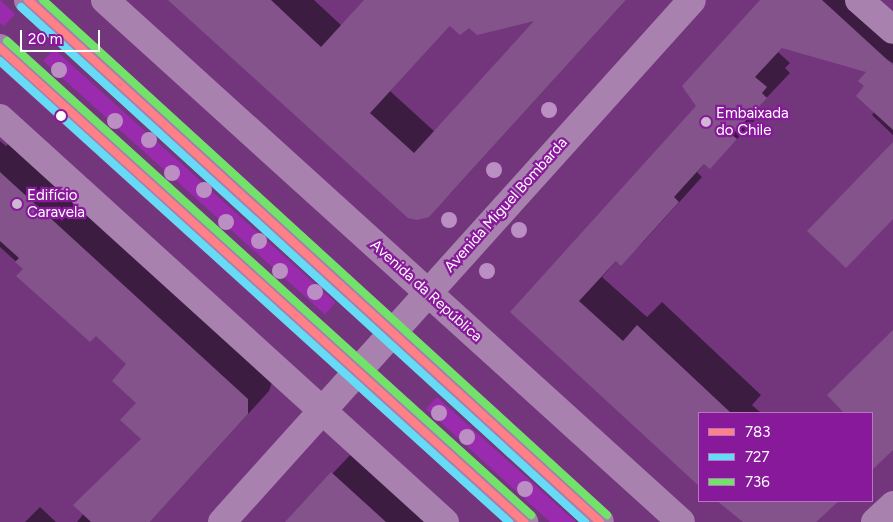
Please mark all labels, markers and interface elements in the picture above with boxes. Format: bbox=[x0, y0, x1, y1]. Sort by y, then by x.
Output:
scale bar bbox=[22, 20, 102, 52]
text: 20 m bbox=[28, 30, 62, 48]
place label: Embaixada do Chile bbox=[716, 104, 789, 139]
unlabelled marker bbox=[56, 111, 66, 121]
marker: Embaixada do Chile bbox=[700, 116, 712, 128]
street label: Avenida Miguel Bombarda bbox=[441, 134, 571, 276]
place label: Edifício Caravela bbox=[27, 186, 85, 221]
marker: Edifício Caravela bbox=[11, 198, 23, 210]
street label: Avenida da República bbox=[366, 236, 486, 346]
legend bbox=[698, 412, 873, 502]
text: 783 bbox=[745, 423, 770, 441]
text: 727 bbox=[745, 448, 770, 466]
text: 736 bbox=[745, 473, 770, 491]

